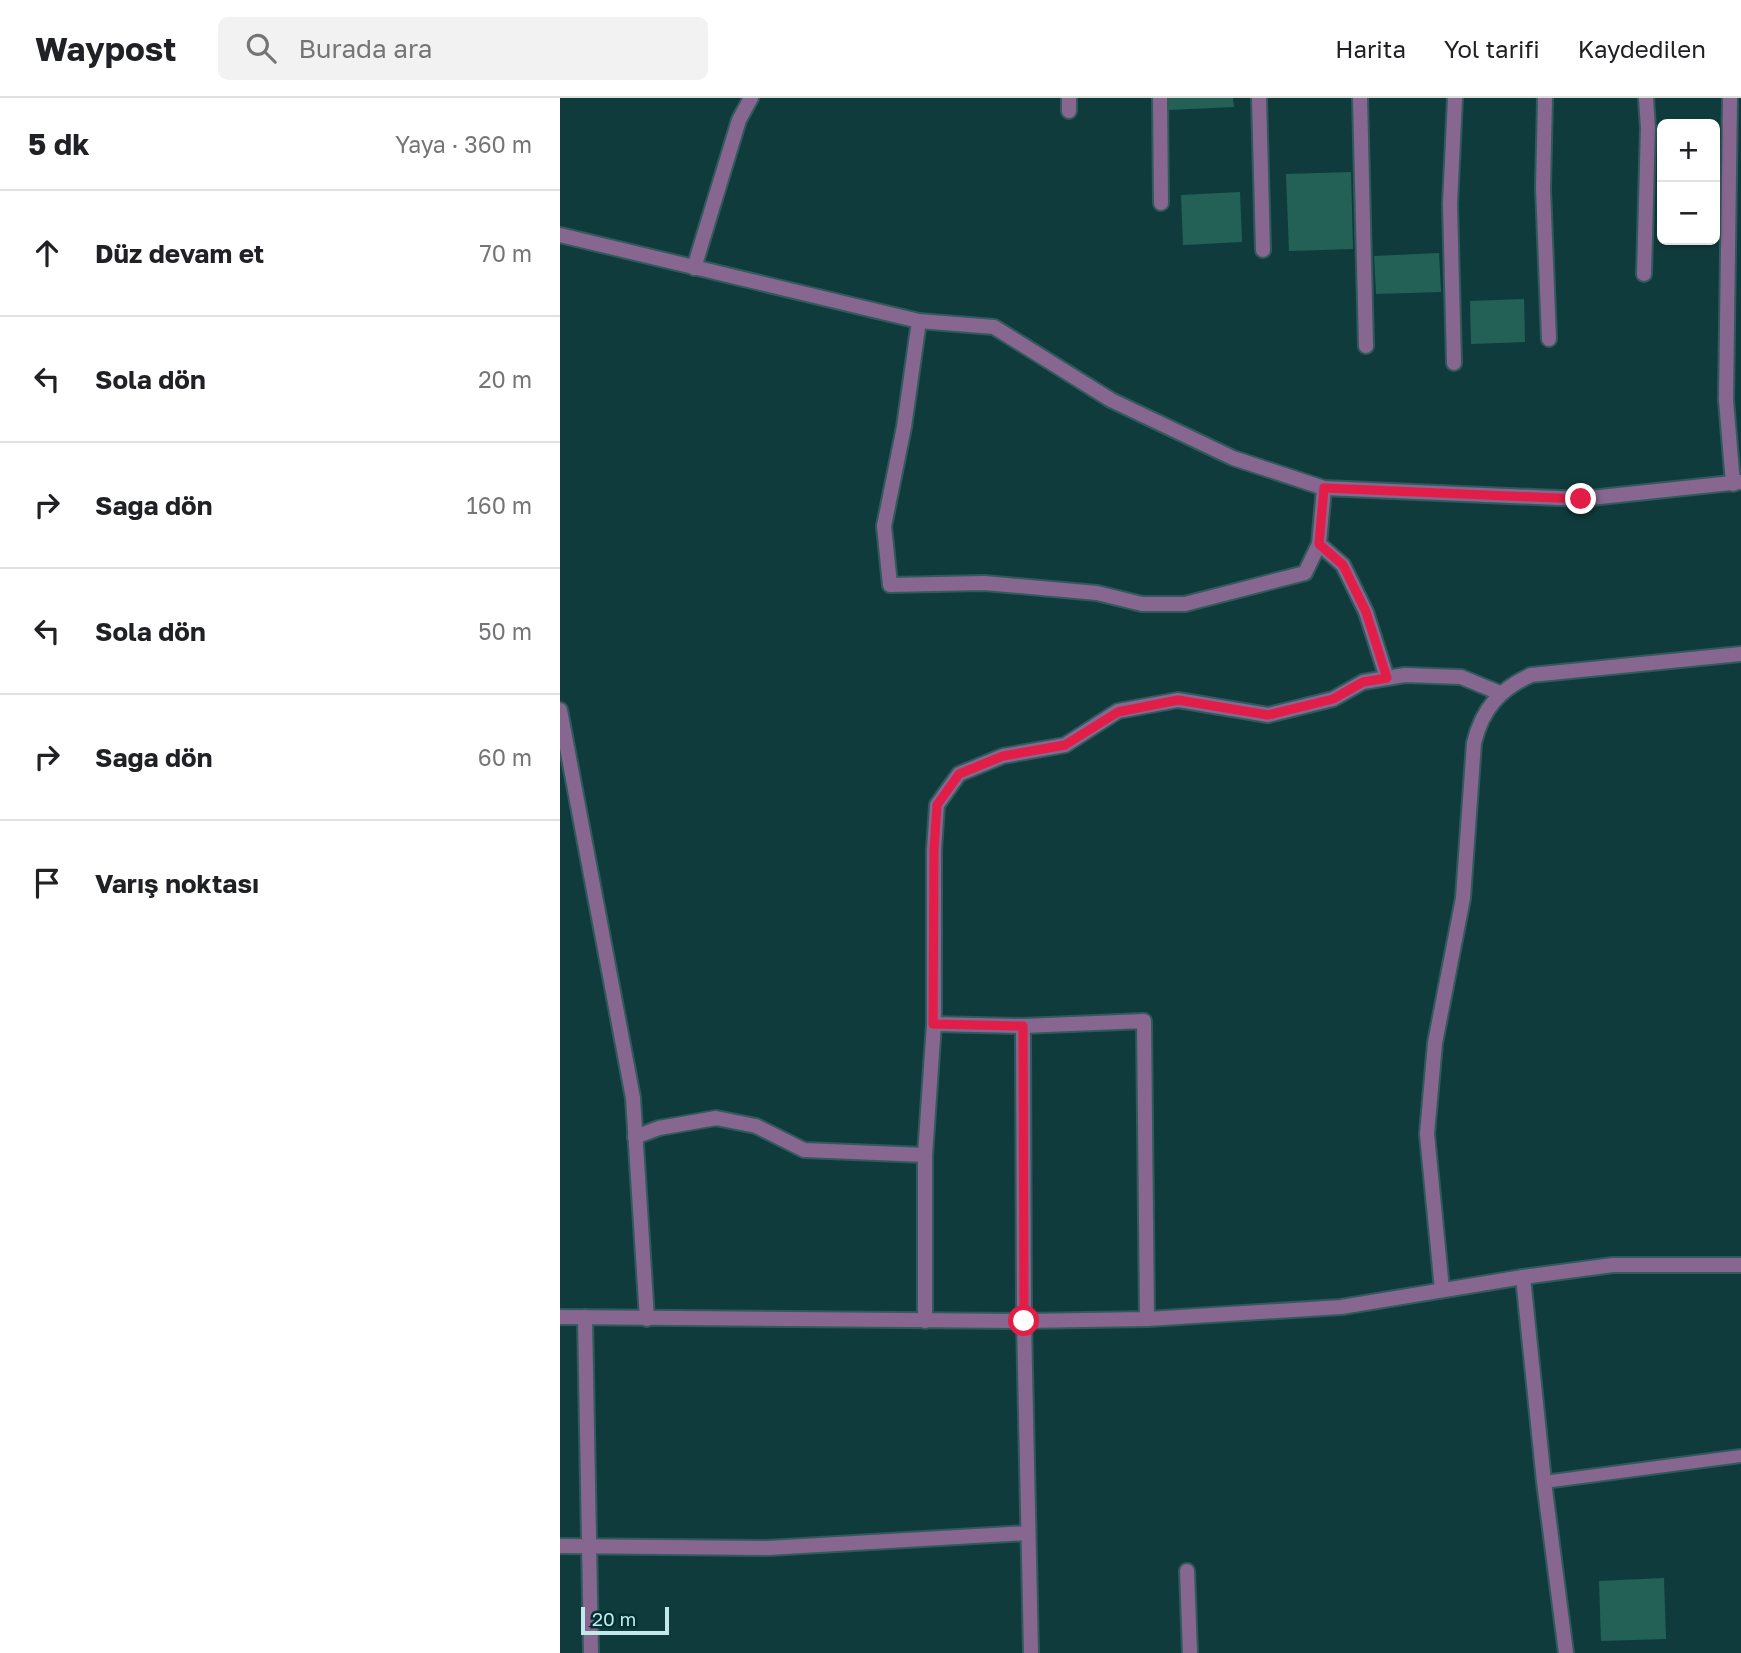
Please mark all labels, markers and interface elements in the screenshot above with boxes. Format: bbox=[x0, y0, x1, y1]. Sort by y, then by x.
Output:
search box bbox=[218, 17, 708, 80]
text: Waypost bbox=[35, 29, 176, 68]
icon: search bbox=[242, 29, 280, 67]
text: Burada ara bbox=[298, 33, 433, 64]
text: Harita bbox=[1335, 34, 1406, 63]
text: Yol tarifi bbox=[1444, 34, 1540, 63]
text: Kaydedilen bbox=[1578, 34, 1706, 63]
map controls bbox=[1657, 119, 1720, 245]
button: + bbox=[1657, 119, 1720, 182]
text: 5 dk bbox=[28, 126, 90, 162]
text: Yaya · 360 m bbox=[395, 130, 532, 158]
button: − bbox=[1657, 182, 1720, 245]
icon: ahead bbox=[28, 234, 66, 272]
text: Düz devam et bbox=[95, 238, 264, 269]
text: 70 m bbox=[479, 239, 532, 267]
icon: left bbox=[28, 360, 66, 398]
text: Sola dön bbox=[95, 364, 206, 395]
text: 20 m bbox=[478, 365, 532, 393]
route end bbox=[1565, 483, 1596, 514]
icon: right bbox=[28, 486, 66, 524]
text: Sağa dön bbox=[95, 490, 212, 521]
text: 160 m bbox=[467, 491, 532, 519]
icon: left bbox=[28, 612, 66, 650]
text: Sola dön bbox=[95, 616, 206, 647]
text: 50 m bbox=[478, 617, 532, 645]
icon: right bbox=[28, 738, 66, 776]
text: Sağa dön bbox=[95, 742, 212, 773]
text: 60 m bbox=[478, 743, 532, 771]
icon: arrive bbox=[28, 864, 66, 902]
text: Varış noktası bbox=[95, 868, 259, 899]
route start bbox=[1008, 1305, 1039, 1336]
scale bar bbox=[581, 1604, 668, 1636]
text: 20 m bbox=[592, 1607, 636, 1630]

